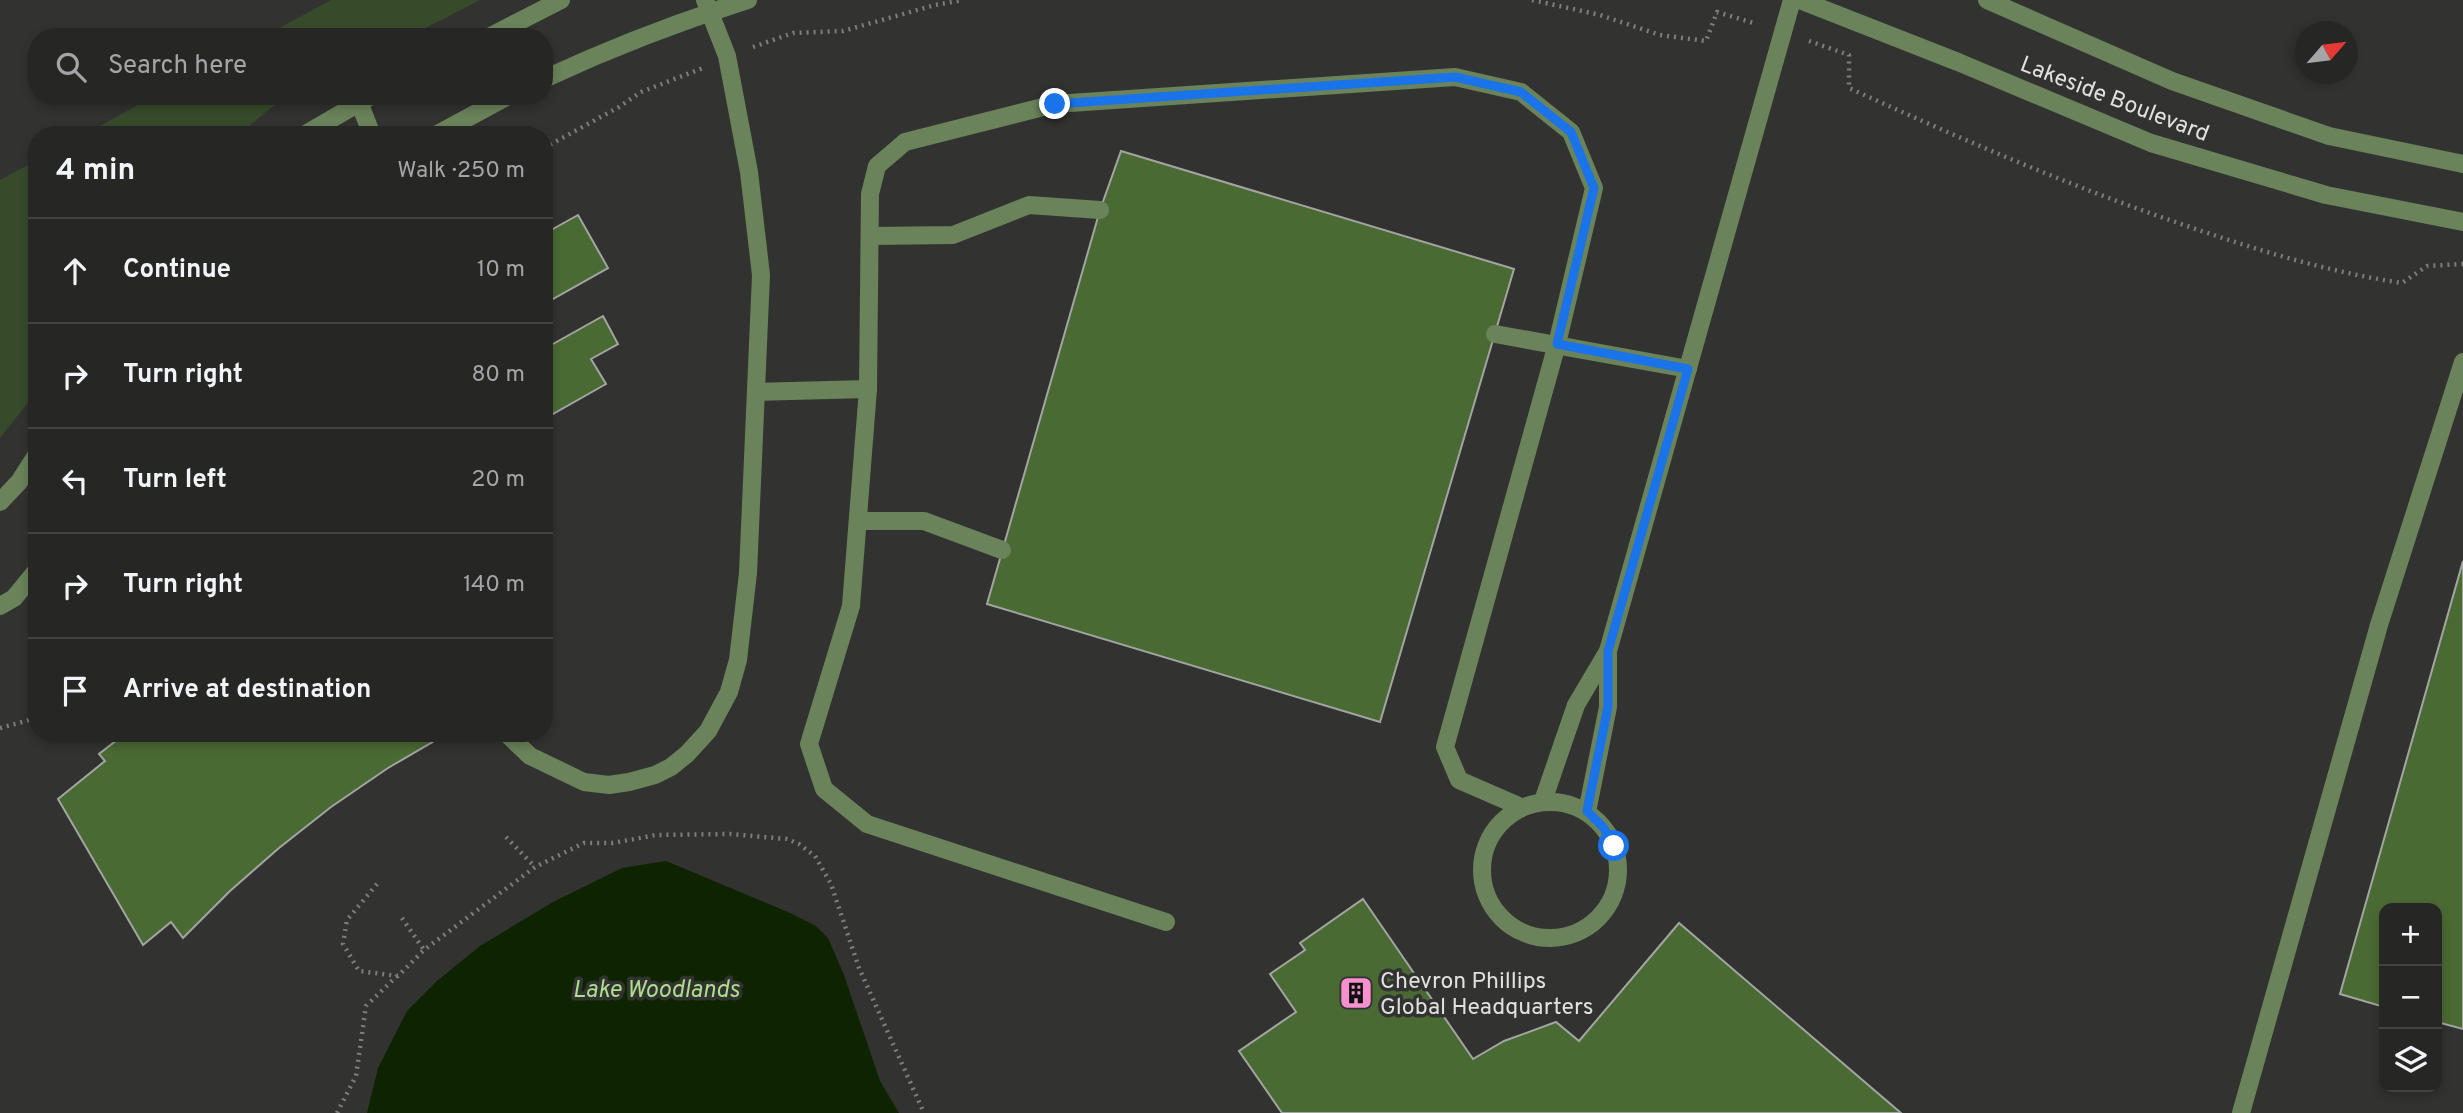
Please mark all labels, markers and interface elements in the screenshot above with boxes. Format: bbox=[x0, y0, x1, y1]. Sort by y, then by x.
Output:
north arrow bbox=[2295, 21, 2358, 84]
search box bbox=[28, 28, 553, 105]
icon: search bbox=[52, 48, 90, 86]
text: Search here bbox=[108, 50, 247, 83]
street label: Lakeside Boulevard bbox=[2016, 51, 2213, 150]
route end bbox=[1039, 88, 1070, 119]
text: 4 min bbox=[56, 153, 135, 190]
text: Walk · 250 m bbox=[397, 157, 525, 186]
icon: ahead bbox=[56, 252, 94, 290]
text: Continue bbox=[123, 254, 231, 287]
text: 10 m bbox=[477, 256, 525, 285]
icon: right bbox=[56, 357, 94, 395]
text: Turn right bbox=[123, 359, 243, 392]
text: 80 m bbox=[472, 361, 525, 390]
icon: left bbox=[56, 462, 94, 500]
text: Turn left bbox=[123, 464, 227, 497]
text: 20 m bbox=[471, 466, 525, 495]
icon: right bbox=[56, 567, 94, 605]
text: Turn right bbox=[123, 569, 243, 602]
text: 140 m bbox=[463, 571, 525, 600]
icon: arrive bbox=[56, 672, 94, 710]
text: Arrive at destination bbox=[123, 674, 371, 707]
route start bbox=[1598, 830, 1629, 861]
map controls bbox=[2379, 903, 2442, 1092]
button: + bbox=[2379, 903, 2442, 966]
button: − bbox=[2379, 966, 2442, 1029]
place label: Chevron Phillips Global Headquarters bbox=[1380, 968, 1594, 1023]
building icon: Chevron Phillips Global Headquarters bbox=[1337, 974, 1375, 1012]
water label: Lake Woodlands bbox=[572, 976, 741, 1006]
button: layers bbox=[2379, 1029, 2442, 1092]

